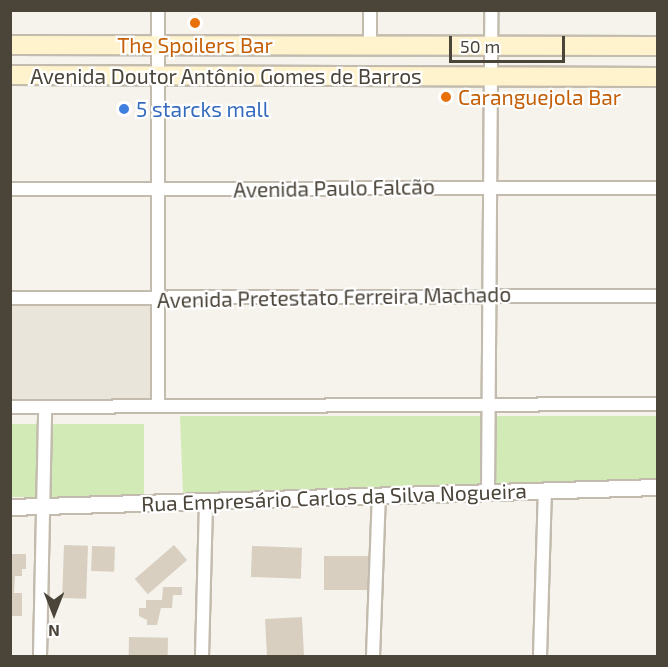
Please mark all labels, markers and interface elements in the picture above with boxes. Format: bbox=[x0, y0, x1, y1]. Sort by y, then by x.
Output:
marker: The Spoilers Bar bbox=[188, 16, 202, 30]
scale bar bbox=[452, 24, 568, 62]
place label: The Spoilers Bar bbox=[117, 32, 273, 58]
text: 50 m bbox=[460, 35, 500, 57]
street label: Avenida Doutor Antônio Gomes de Barros bbox=[30, 63, 422, 89]
place label: Caranguejola Bar bbox=[458, 84, 621, 110]
marker: Caranguejola Bar bbox=[439, 90, 453, 104]
place label: 5 starcks mall bbox=[136, 96, 269, 122]
marker: 5 starcks mall bbox=[117, 102, 131, 116]
street label: Avenida Paulo Falcão bbox=[233, 174, 435, 202]
street label: Avenida Pretestato Ferreira Machado bbox=[157, 281, 511, 313]
street label: Rua Empresário Carlos da Silva Nogueira bbox=[141, 478, 527, 516]
north arrow bbox=[24, 583, 84, 643]
text: N bbox=[48, 622, 60, 641]

